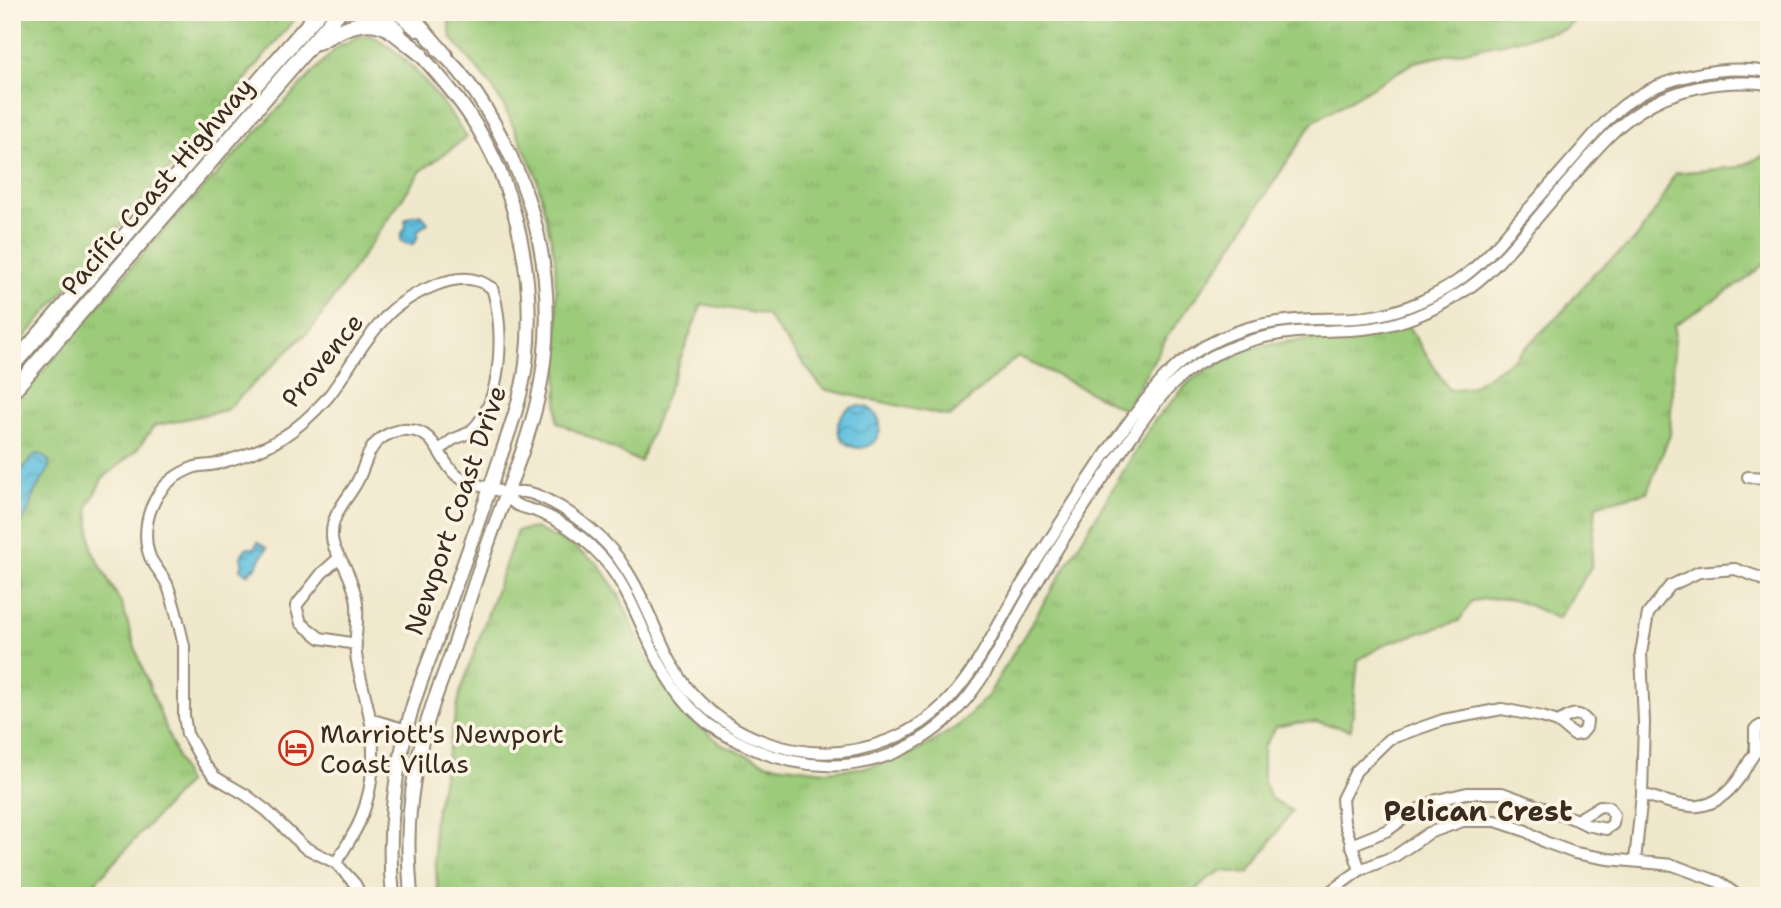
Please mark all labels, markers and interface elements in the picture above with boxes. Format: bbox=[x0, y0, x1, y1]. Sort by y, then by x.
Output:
street label: Pacific Coast Highway bbox=[53, 70, 261, 302]
street label: Provence bbox=[273, 305, 371, 415]
street label: Newport Coast Drive bbox=[396, 381, 514, 639]
place label: Marriott's Newport Coast Villas bbox=[320, 716, 564, 781]
hotel icon: Marriott's Newport Coast Villas bbox=[277, 729, 315, 767]
district label: Pelican Crest bbox=[1383, 792, 1573, 830]

